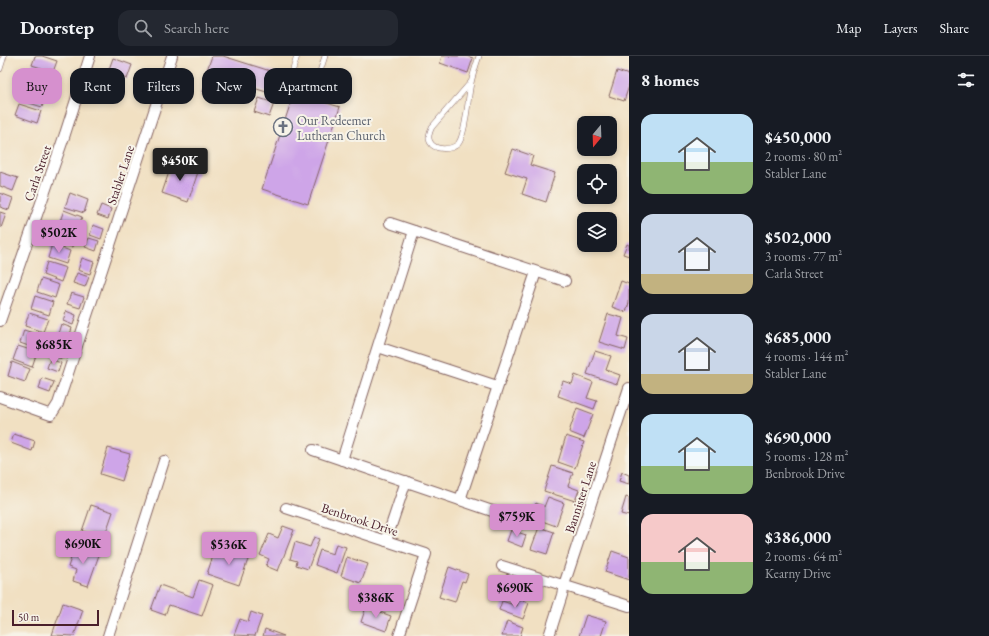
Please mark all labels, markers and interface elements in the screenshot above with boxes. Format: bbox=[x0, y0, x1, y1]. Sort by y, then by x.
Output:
search box bbox=[118, 10, 398, 46]
text: Doorstep bbox=[20, 15, 94, 40]
icon: search bbox=[132, 17, 154, 39]
text: Search here bbox=[164, 18, 229, 37]
text: Map bbox=[836, 19, 861, 37]
text: Layers bbox=[883, 19, 918, 37]
text: Share bbox=[940, 19, 969, 37]
chip: Buy bbox=[12, 68, 62, 104]
chip: Rent bbox=[70, 68, 125, 104]
chip: Filters bbox=[133, 68, 194, 104]
chip: New bbox=[202, 68, 256, 104]
chip: Apartment bbox=[264, 68, 352, 104]
text: 8 homes bbox=[641, 69, 699, 91]
icon: filters bbox=[955, 69, 977, 91]
place label: Our Redeemer Lutheran Church bbox=[297, 112, 386, 144]
church icon: Our Redeemer Lutheran Church bbox=[272, 116, 294, 138]
north arrow bbox=[577, 116, 617, 156]
map controls bbox=[577, 116, 617, 252]
text: $450,000 bbox=[765, 126, 831, 148]
icon: home bbox=[673, 130, 721, 178]
street label: Carla Street bbox=[20, 143, 55, 203]
street label: Stabler Lane bbox=[103, 143, 138, 207]
pin: $450K bbox=[152, 148, 208, 182]
text: 2 rooms · 80 m² bbox=[765, 148, 842, 165]
text: $450K bbox=[162, 152, 198, 169]
button: locate bbox=[577, 164, 617, 204]
text: Stabler Lane bbox=[765, 165, 827, 182]
button: layers bbox=[577, 212, 617, 252]
pin: $502K bbox=[31, 220, 87, 254]
text: $502K bbox=[41, 224, 77, 241]
text: $502,000 bbox=[765, 226, 831, 248]
icon: home bbox=[673, 230, 721, 278]
text: 3 rooms · 77 m² bbox=[765, 248, 842, 265]
text: Carla Street bbox=[765, 265, 823, 282]
text: $685,000 bbox=[765, 326, 831, 348]
icon: home bbox=[673, 330, 721, 378]
pin: $685K bbox=[26, 332, 82, 366]
text: $685K bbox=[36, 336, 72, 353]
text: 4 rooms · 144 m² bbox=[765, 348, 849, 365]
text: Stabler Lane bbox=[765, 365, 827, 382]
text: $690,000 bbox=[765, 426, 831, 448]
icon: home bbox=[673, 430, 721, 478]
text: 5 rooms · 128 m² bbox=[765, 448, 849, 465]
street label: Bannister Lane bbox=[561, 459, 600, 535]
text: Benbrook Drive bbox=[765, 465, 845, 482]
street label: Benbrook Drive bbox=[319, 499, 400, 540]
pin: $759K bbox=[489, 504, 545, 538]
text: $759K bbox=[499, 508, 535, 525]
text: $386,000 bbox=[765, 526, 831, 548]
icon: home bbox=[673, 530, 721, 578]
pin: $690K bbox=[55, 531, 111, 565]
pin: $536K bbox=[201, 532, 257, 566]
text: $690K bbox=[65, 535, 101, 552]
text: $536K bbox=[211, 536, 247, 553]
text: 2 rooms · 64 m² bbox=[765, 548, 842, 565]
text: Kearny Drive bbox=[765, 565, 831, 582]
pin: $690K bbox=[487, 575, 543, 609]
text: $690K bbox=[497, 579, 533, 596]
pin: $386K bbox=[348, 585, 404, 619]
text: $386K bbox=[358, 589, 394, 606]
scale bar bbox=[12, 608, 99, 627]
text: 50 m bbox=[18, 610, 39, 624]

